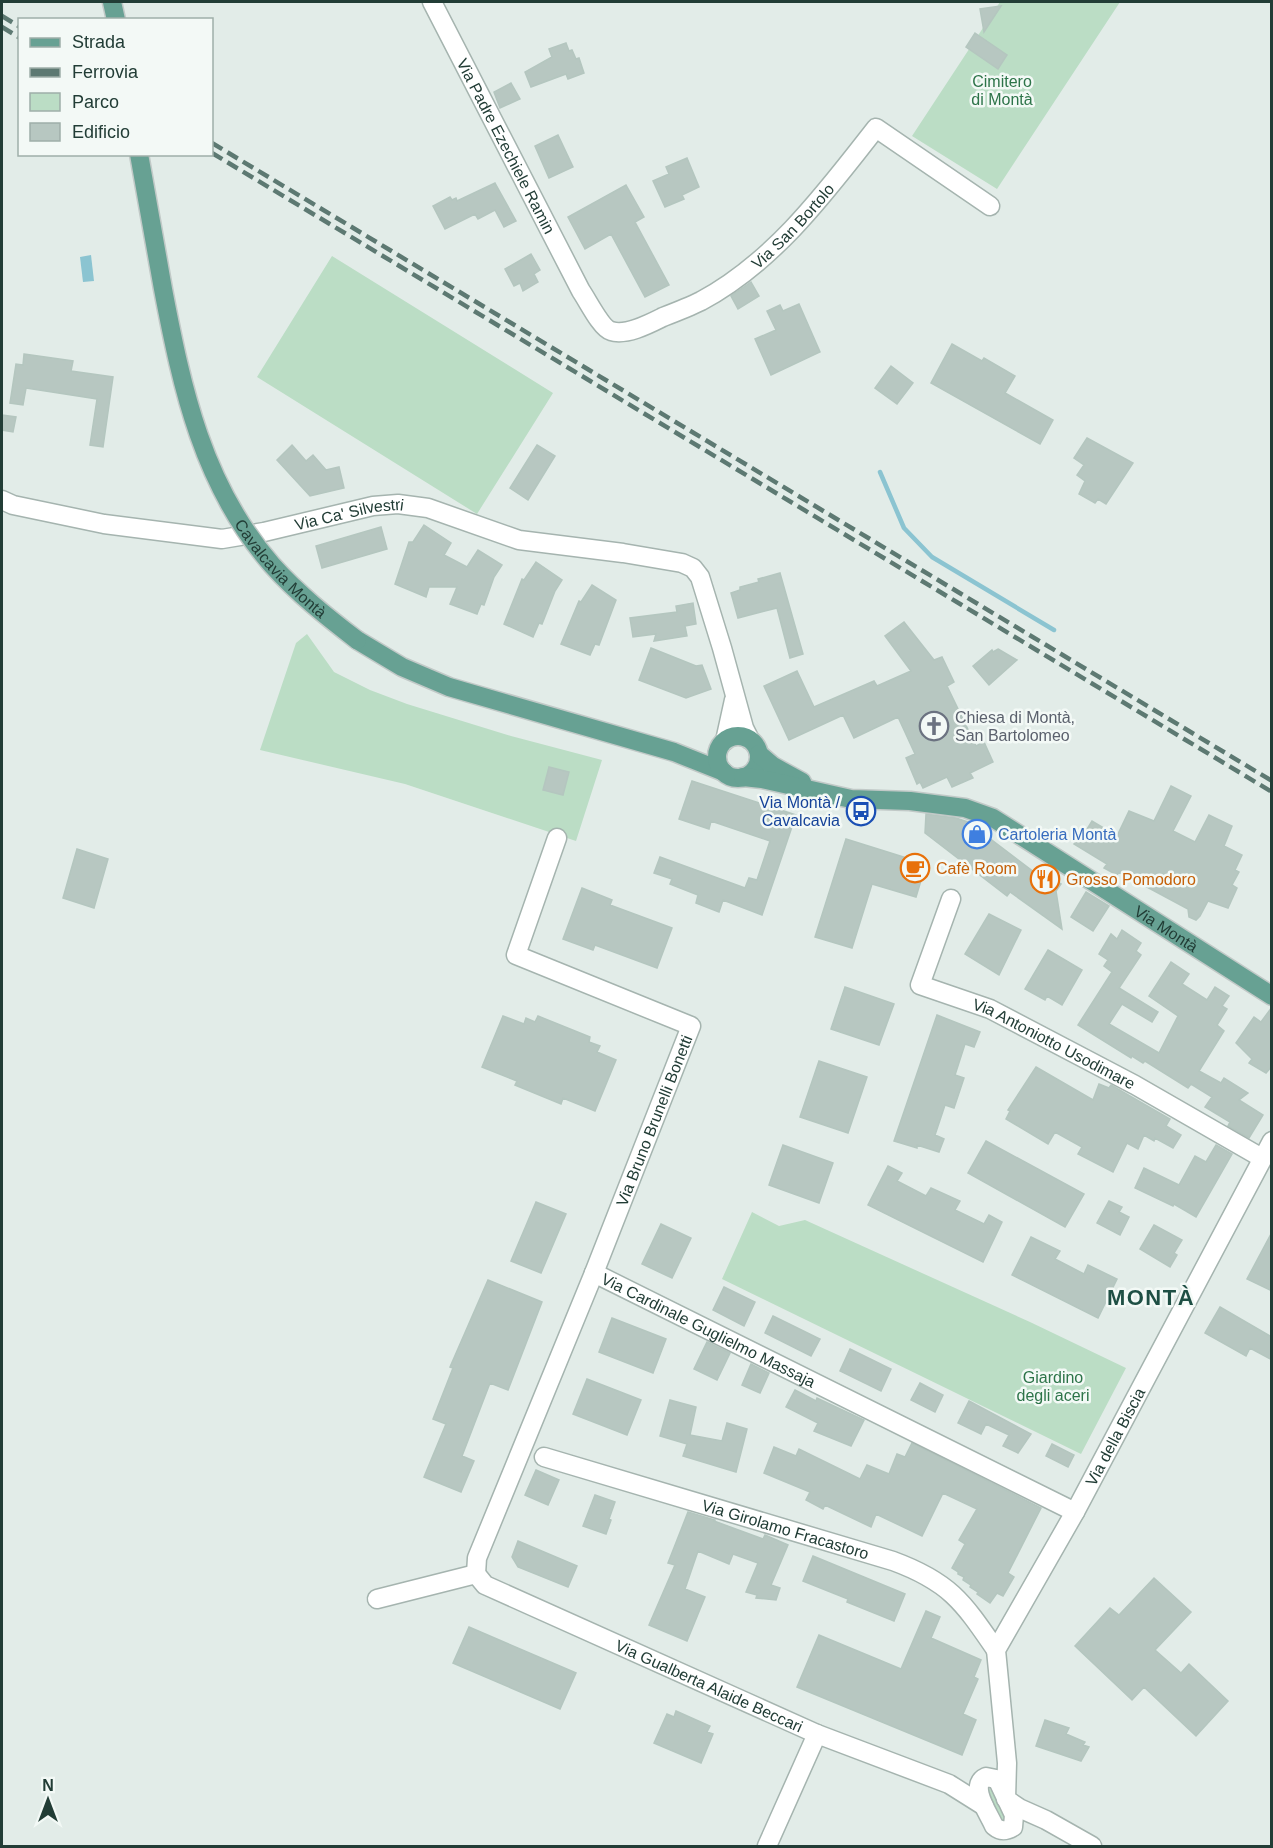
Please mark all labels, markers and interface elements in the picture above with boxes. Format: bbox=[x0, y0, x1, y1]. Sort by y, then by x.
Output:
legend bbox=[18, 18, 213, 156]
text: Strada bbox=[72, 32, 126, 52]
street label: Via Padre Ezechiele Ramin bbox=[454, 56, 558, 236]
text: Ferrovia bbox=[72, 62, 139, 82]
park label: Cimitero di Montà bbox=[971, 73, 1033, 108]
text: Parco bbox=[72, 92, 119, 112]
text: Edificio bbox=[72, 122, 130, 142]
street label: Via San Bortolo bbox=[748, 180, 837, 272]
street label: Via Ca' Silvestri bbox=[293, 495, 405, 533]
street label: Cavalcavia Montà bbox=[232, 516, 330, 621]
place label: Chiesa di Montà, San Bartolomeo bbox=[955, 709, 1075, 744]
church icon: Chiesa di Montà, San Bartolomeo bbox=[918, 710, 950, 742]
place label: Via Montà / Cavalcavia bbox=[759, 794, 841, 829]
bus stop icon: Via Montà / Cavalcavia bbox=[845, 795, 877, 827]
shop icon: Cartoleria Montà bbox=[961, 818, 993, 850]
place label: Cartoleria Montà bbox=[998, 826, 1116, 843]
cafe icon: Cafè Room bbox=[899, 852, 931, 884]
place label: Cafè Room bbox=[936, 860, 1017, 877]
restaurant icon: Grosso Pomodoro bbox=[1029, 863, 1061, 895]
place label: Grosso Pomodoro bbox=[1066, 871, 1196, 888]
street label: Via Montà bbox=[1131, 902, 1201, 955]
street label: Via Antoniotto Usodimare bbox=[971, 995, 1138, 1092]
street label: Via Bruno Brunelli Bonetti bbox=[613, 1033, 695, 1208]
street label: Via Cardinale Guglielmo Massaja bbox=[599, 1270, 818, 1390]
district label: MONTÀ bbox=[1107, 1285, 1195, 1310]
park label: Giardino degli aceri bbox=[1017, 1369, 1089, 1404]
street label: Via della Biscia bbox=[1082, 1385, 1148, 1489]
street label: Via Girolamo Fracastoro bbox=[700, 1496, 871, 1562]
street label: Via Gualberta Alaide Beccari bbox=[613, 1636, 806, 1735]
north arrow bbox=[18, 1770, 78, 1830]
text: N bbox=[42, 1777, 54, 1794]

